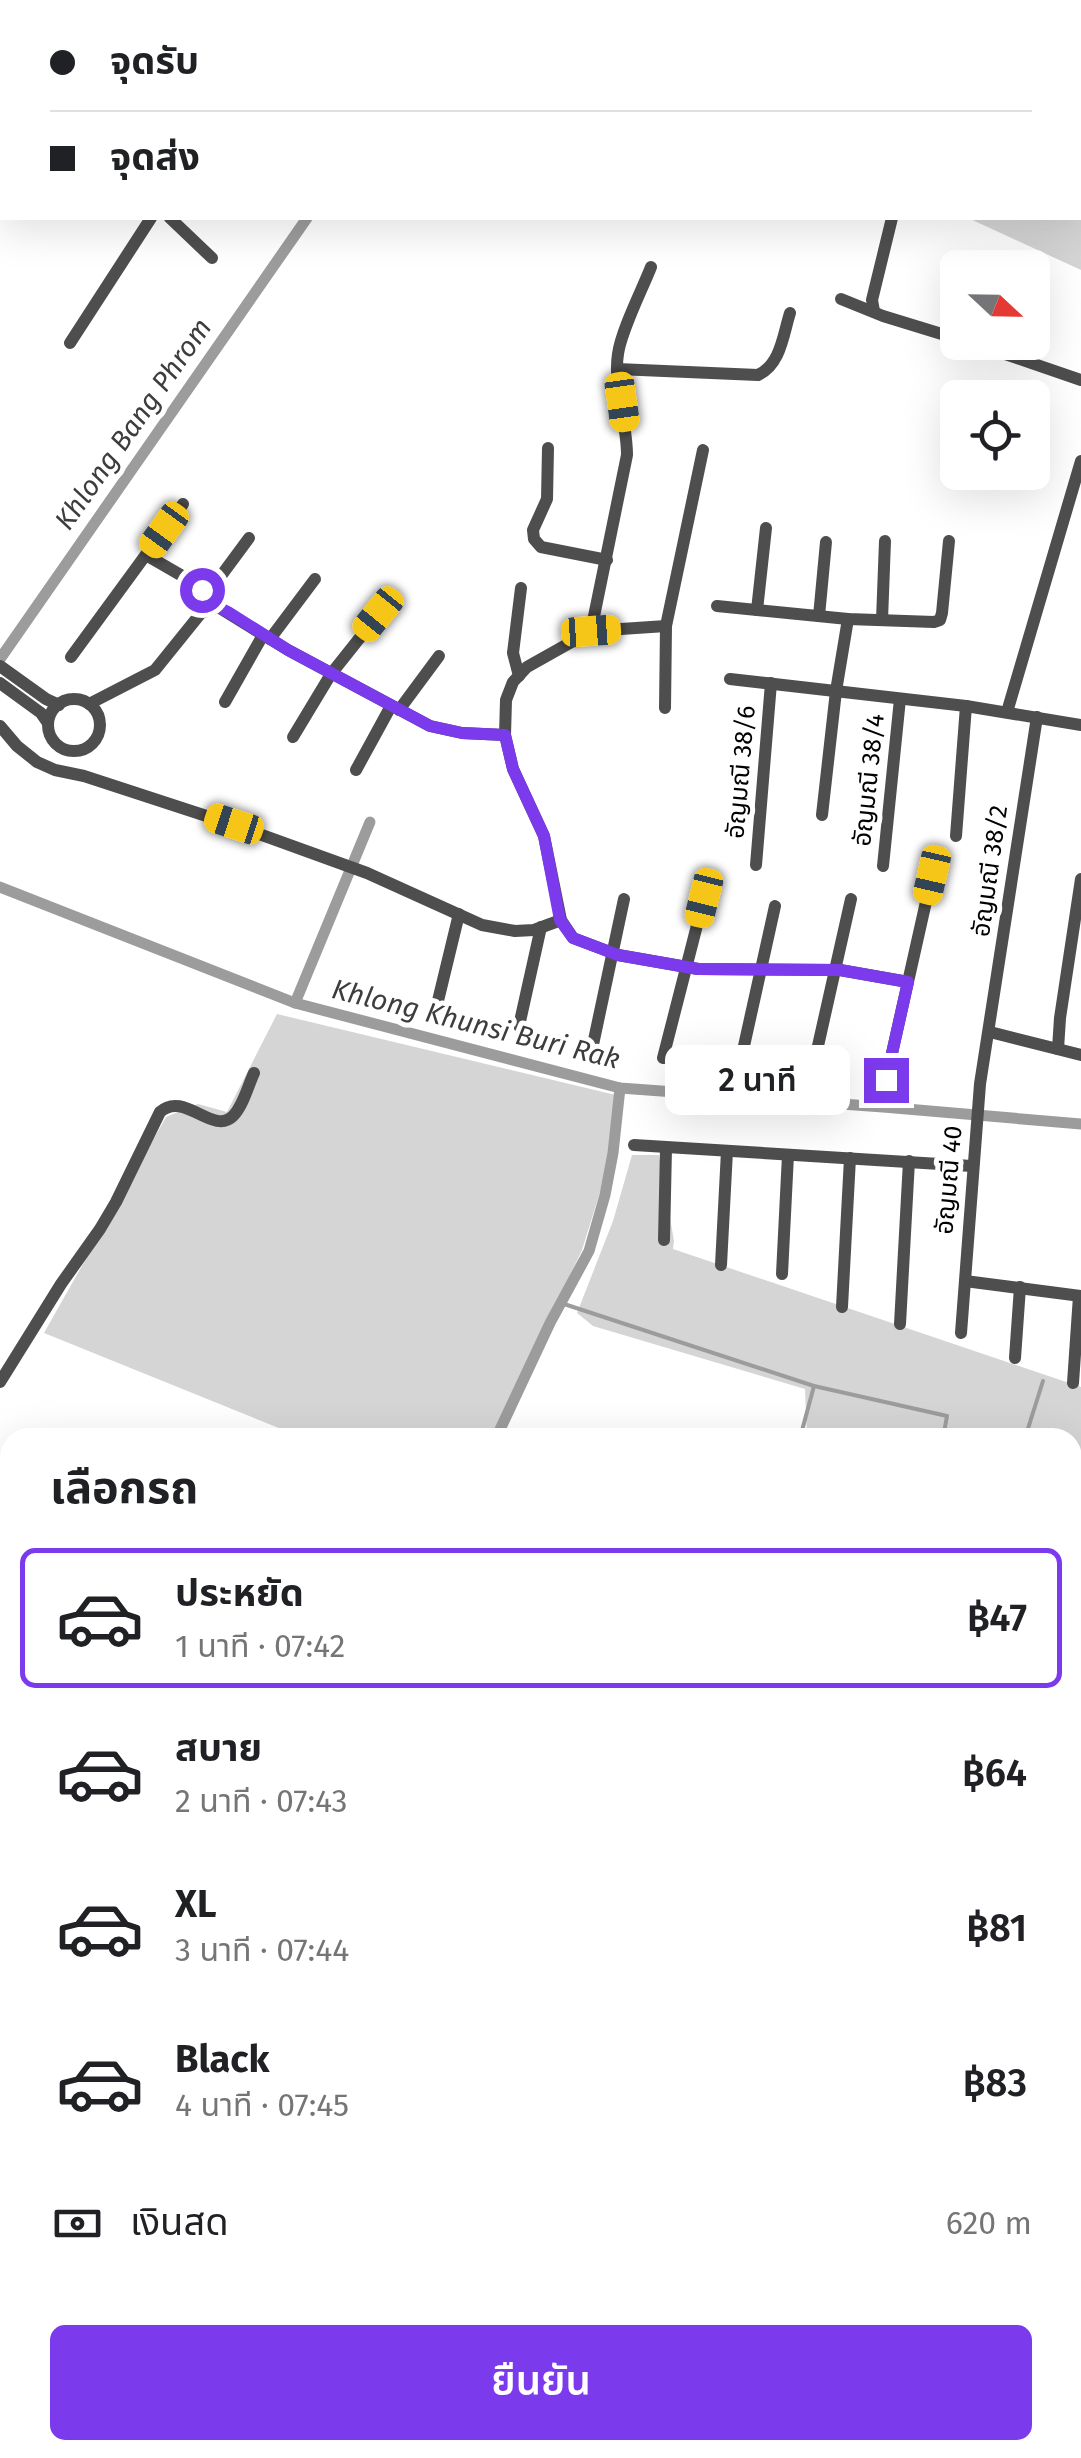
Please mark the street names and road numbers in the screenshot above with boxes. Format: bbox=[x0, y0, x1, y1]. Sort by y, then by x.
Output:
street label: อัญมณี 38/6 bbox=[720, 704, 762, 840]
street label: อัญมณี 38/4 bbox=[847, 712, 891, 848]
street label: อัญมณี 38/2 bbox=[966, 803, 1014, 939]
street label: อัญมณี 40 bbox=[929, 1124, 969, 1236]

